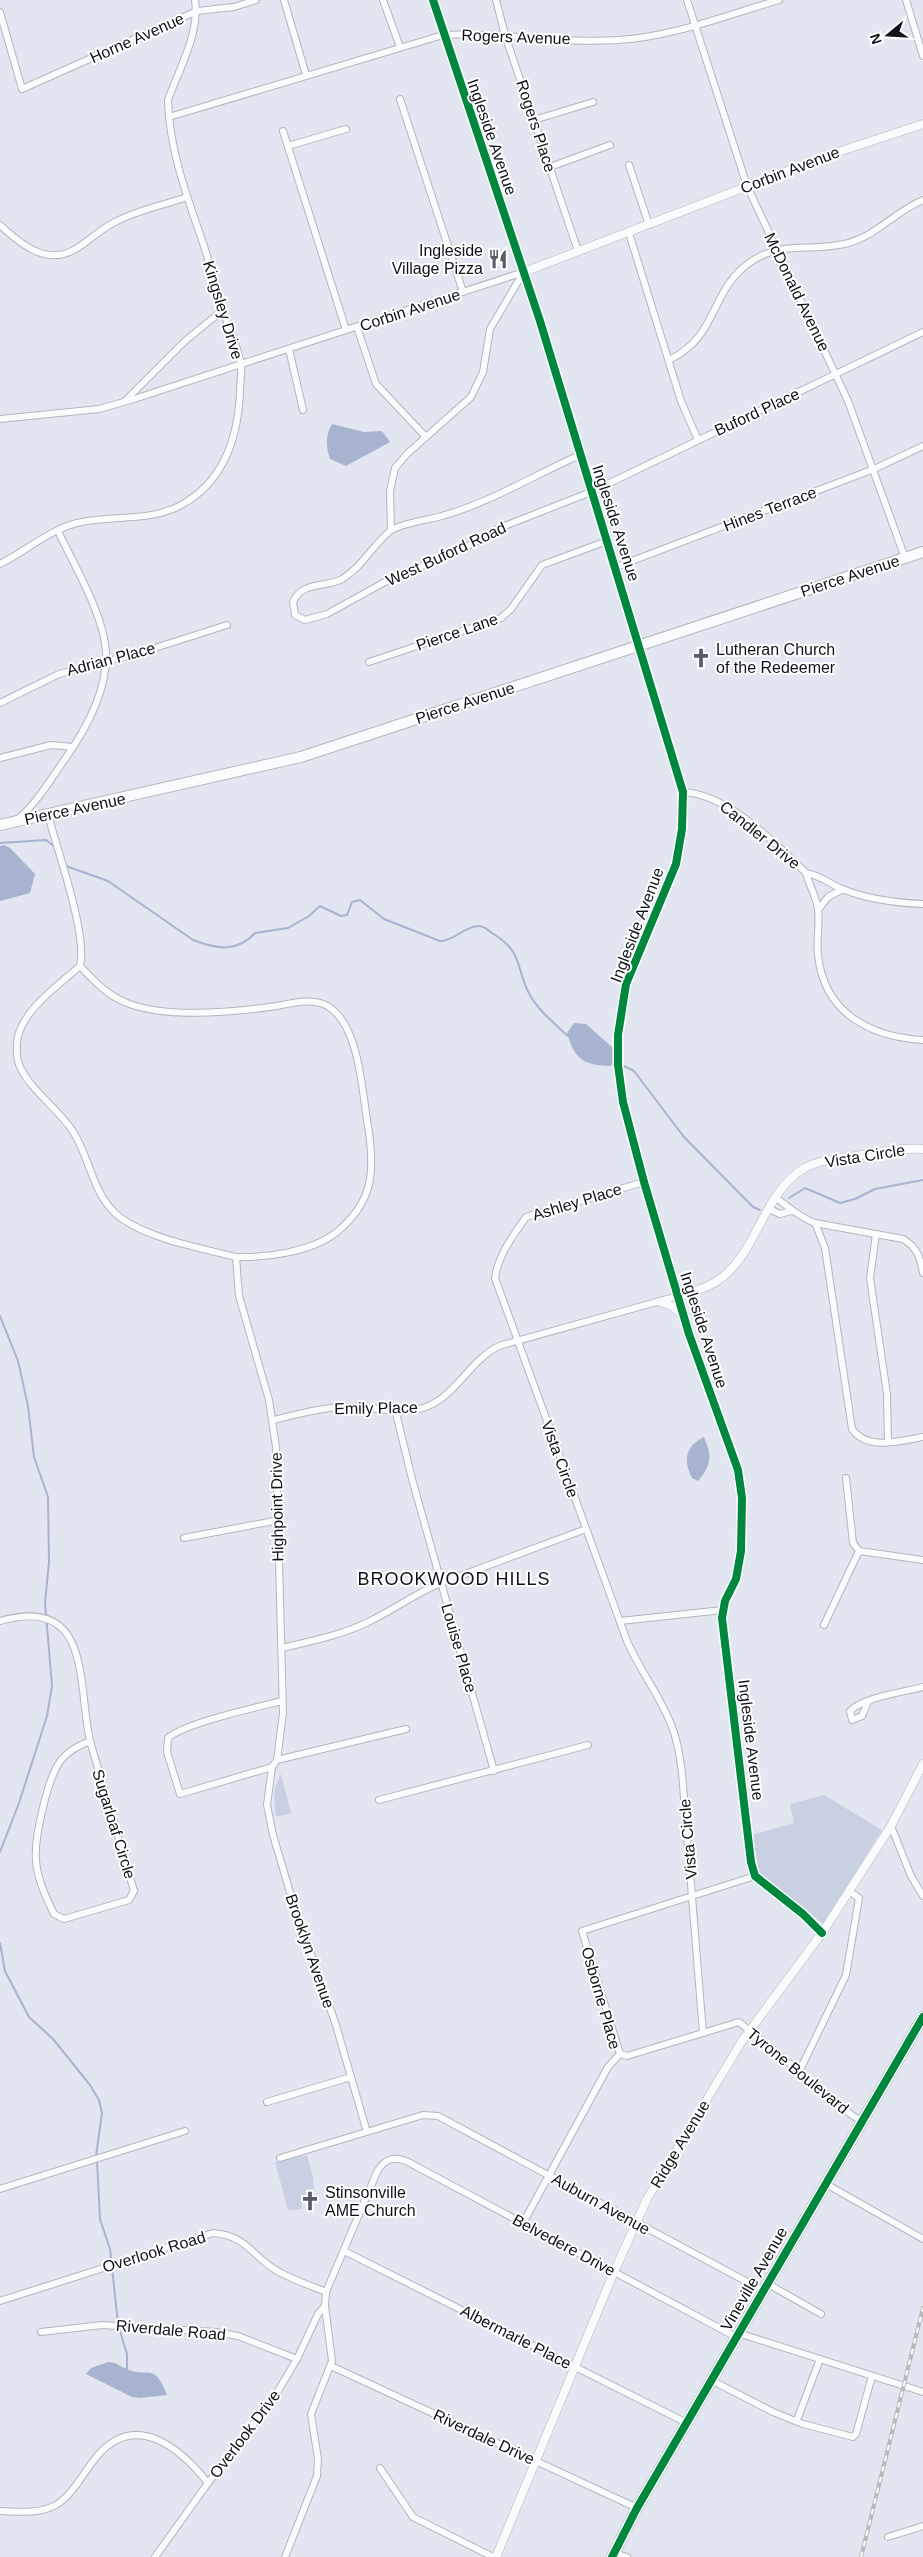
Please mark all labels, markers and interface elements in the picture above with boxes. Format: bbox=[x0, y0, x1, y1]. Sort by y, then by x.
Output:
street label: Horne Avenue bbox=[87, 10, 187, 66]
north arrow bbox=[863, 10, 913, 60]
street label: Rogers Avenue bbox=[461, 27, 571, 47]
text: N bbox=[866, 32, 885, 46]
street label: Ingleside Avenue bbox=[464, 77, 520, 197]
street label: Rogers Place bbox=[513, 78, 559, 174]
street label: Corbin Avenue bbox=[738, 143, 842, 197]
street label: McDonald Avenue bbox=[761, 230, 833, 354]
place label: Ingleside Village Pizza bbox=[392, 242, 483, 277]
restaurant icon: Ingleside Village Pizza bbox=[487, 248, 509, 270]
street label: Kingsley Drive bbox=[200, 259, 246, 361]
street label: Corbin Avenue bbox=[358, 286, 462, 334]
street label: Buford Place bbox=[712, 385, 802, 439]
street label: Ingleside Avenue bbox=[589, 463, 643, 584]
street label: Hines Terrace bbox=[721, 483, 819, 535]
street label: West Buford Road bbox=[383, 519, 509, 589]
street label: Pierce Avenue bbox=[798, 552, 902, 600]
street label: Pierce Lane bbox=[414, 610, 500, 654]
street label: Adrian Place bbox=[65, 639, 157, 679]
place label: Lutheran Church of the Redeemer bbox=[716, 641, 836, 676]
church icon: Lutheran Church of the Redeemer bbox=[690, 647, 712, 669]
street label: Pierce Avenue bbox=[413, 679, 517, 727]
street label: Pierce Avenue bbox=[23, 790, 127, 828]
street label: Candler Drive bbox=[717, 798, 803, 872]
street label: Ingleside Avenue bbox=[607, 865, 667, 985]
street label: Vista Circle bbox=[824, 1141, 906, 1171]
street label: Ashley Place bbox=[530, 1180, 624, 1224]
street label: Ingleside Avenue bbox=[677, 1270, 731, 1391]
street label: Emily Place bbox=[334, 1399, 418, 1417]
street label: Vista Circle bbox=[538, 1418, 582, 1500]
street label: Highpoint Drive bbox=[268, 1452, 286, 1562]
district label: BROOKWOOD HILLS bbox=[357, 1569, 551, 1589]
street label: Louise Place bbox=[438, 1602, 480, 1694]
street label: Ingleside Avenue bbox=[735, 1679, 767, 1801]
street label: Sugarloaf Circle bbox=[89, 1767, 139, 1881]
street label: Vista Circle bbox=[676, 1798, 700, 1880]
street label: Brooklyn Avenue bbox=[282, 1892, 338, 2010]
street label: Osborne Place bbox=[578, 1945, 624, 2051]
street label: Tyrone Boulevard bbox=[744, 2025, 852, 2117]
street label: Ridge Avenue bbox=[647, 2097, 713, 2191]
street label: Auburn Avenue bbox=[549, 2170, 653, 2238]
place label: Stinsonville AME Church bbox=[325, 2184, 416, 2219]
church icon: Stinsonville AME Church bbox=[299, 2190, 321, 2212]
street label: Belvedere Drive bbox=[510, 2211, 618, 2279]
street label: Vineville Avenue bbox=[717, 2224, 791, 2334]
street label: Overlook Road bbox=[100, 2228, 208, 2276]
street label: Albermarle Place bbox=[458, 2302, 574, 2372]
street label: Riverdale Road bbox=[115, 2317, 227, 2343]
street label: Overlook Drive bbox=[206, 2387, 284, 2481]
street label: Riverdale Drive bbox=[431, 2406, 537, 2468]

